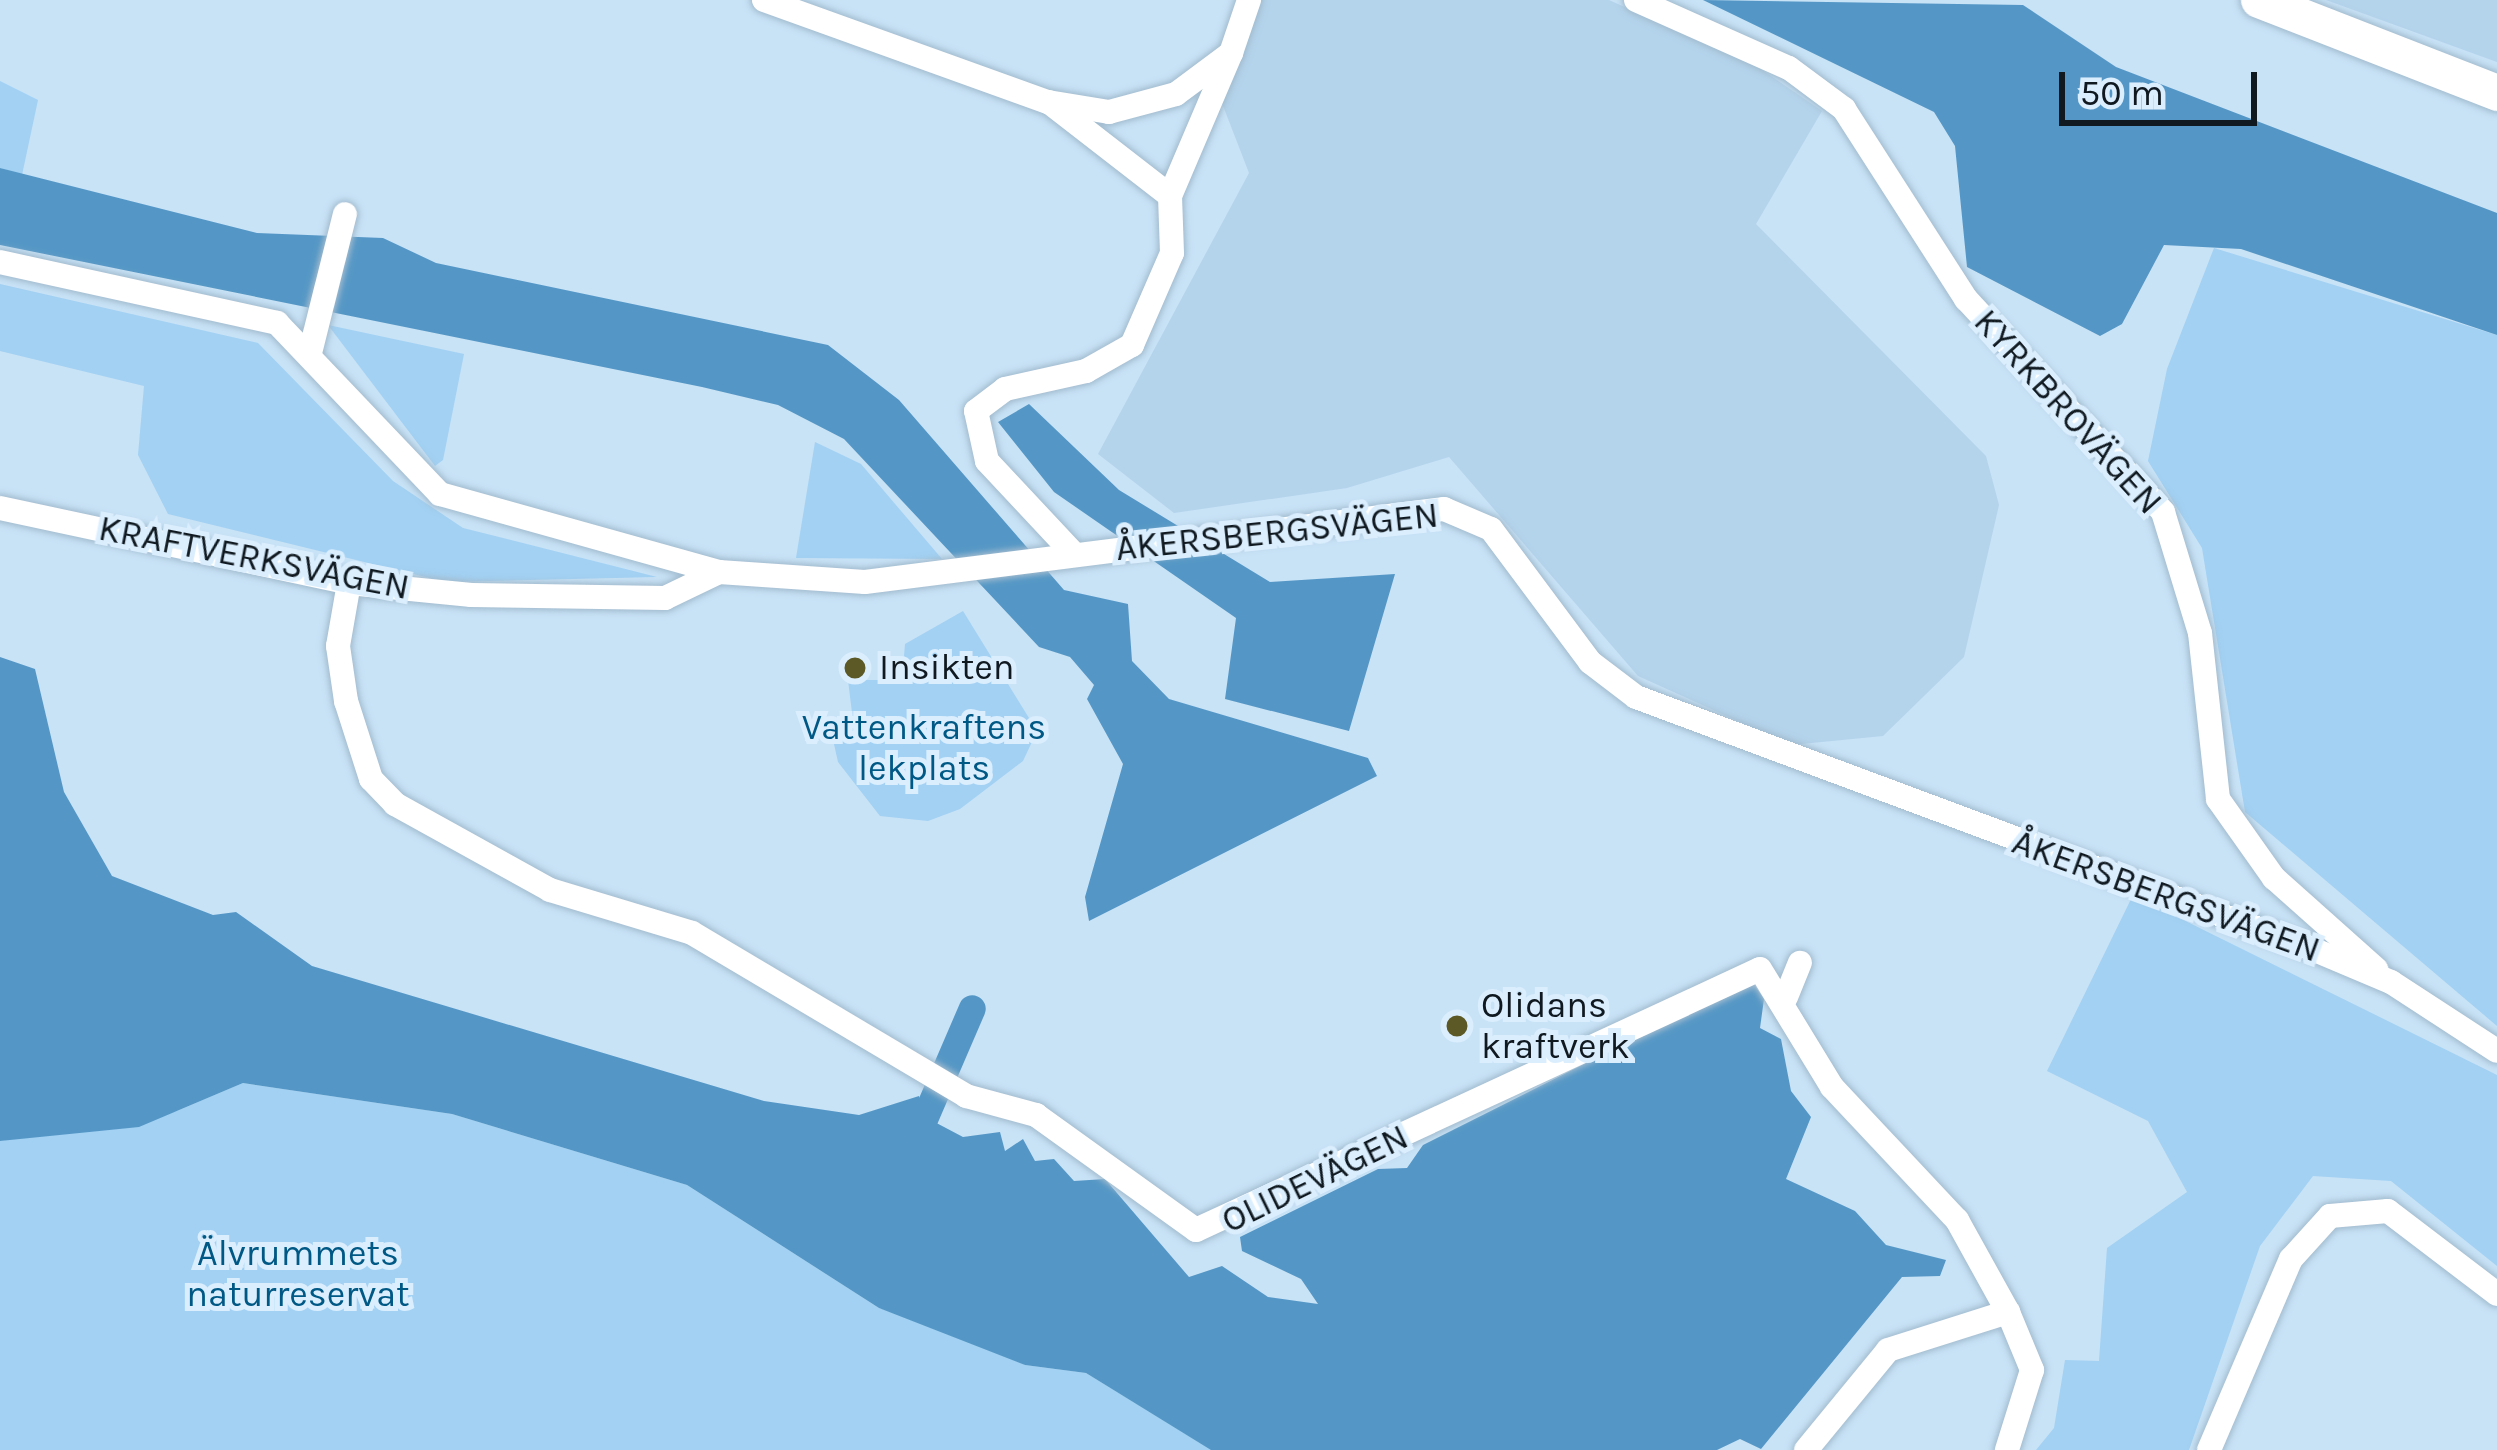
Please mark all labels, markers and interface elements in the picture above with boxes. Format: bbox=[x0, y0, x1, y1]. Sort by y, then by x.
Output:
scale bar bbox=[2065, 48, 2263, 122]
text: 50 m bbox=[2080, 72, 2164, 114]
street label: KYRKBROVÄGEN bbox=[1965, 301, 2171, 523]
street label: ÅKERSBERGSVÄGEN bbox=[1114, 494, 1440, 570]
street label: KRAFTVERKSVÄGEN bbox=[95, 507, 413, 609]
place label: Insikten bbox=[879, 646, 1014, 690]
marker: Insikten bbox=[842, 655, 868, 681]
park label: Vattenkraftens lekplats bbox=[802, 705, 1046, 790]
street label: ÅKERSBERGSVÄGEN bbox=[2006, 820, 2326, 972]
place label: Olidans kraftverk bbox=[1481, 983, 1630, 1068]
marker: Olidans kraftverk bbox=[1444, 1013, 1470, 1039]
street label: OLIDEVÄGEN bbox=[1215, 1115, 1415, 1243]
park label: Älvrummets naturreservat bbox=[186, 1231, 410, 1316]

